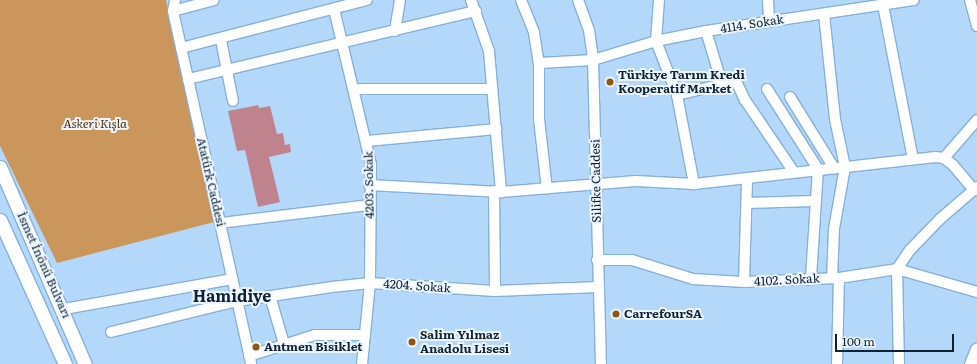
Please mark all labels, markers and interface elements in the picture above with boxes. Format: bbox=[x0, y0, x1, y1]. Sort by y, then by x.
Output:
street label: 4114. Sokak bbox=[719, 12, 785, 36]
place label: Türkiye Tarım Kredi Kooperatif Market bbox=[618, 68, 745, 96]
marker: Türkiye Tarım Kredi Kooperatif Market bbox=[605, 77, 615, 87]
park label: Askeri Kışla bbox=[63, 117, 127, 131]
street label: Atatürk Caddesi bbox=[194, 136, 228, 228]
street label: Silifke Caddesi bbox=[588, 139, 604, 223]
street label: 4203. Sokak bbox=[361, 151, 377, 219]
street label: İsmet İnönü Bulvarı bbox=[14, 210, 74, 320]
street label: 4102. Sokak bbox=[754, 271, 820, 289]
street label: 4204. Sokak bbox=[383, 276, 451, 296]
district label: Hamidiye bbox=[193, 285, 271, 305]
place label: CarrefourSA bbox=[624, 307, 702, 321]
marker: CarrefourSA bbox=[611, 309, 621, 319]
scale bar bbox=[837, 326, 956, 352]
place label: Salim Yılmaz Anadolu Lisesi bbox=[420, 328, 509, 356]
text: 100 m bbox=[842, 332, 875, 350]
marker: Salim Yılmaz Anadolu Lisesi bbox=[407, 337, 417, 347]
place label: Antmen Bisiklet bbox=[264, 340, 363, 354]
marker: Antmen Bisiklet bbox=[251, 342, 261, 352]

